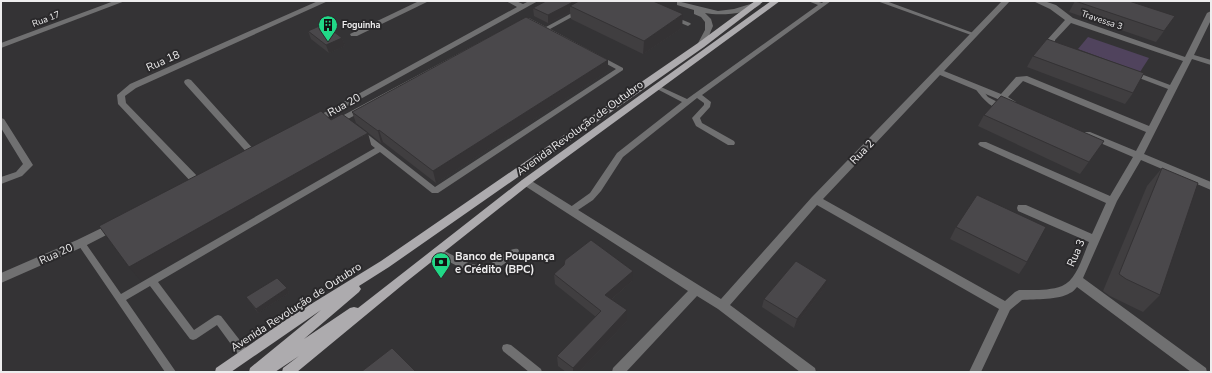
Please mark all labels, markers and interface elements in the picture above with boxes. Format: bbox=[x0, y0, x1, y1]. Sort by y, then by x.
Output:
street label: Travessa 3 bbox=[1080, 7, 1124, 33]
street label: Rua 17 bbox=[30, 8, 62, 30]
building icon: Foguinha bbox=[317, 14, 339, 42]
place label: Foguinha bbox=[342, 19, 381, 31]
street label: Rua 18 bbox=[144, 47, 183, 75]
street label: Avenida Revolução de Outubro bbox=[514, 77, 646, 179]
street label: Rua 20 bbox=[325, 90, 363, 120]
street label: Rua 2 bbox=[847, 136, 877, 168]
street label: Rua 3 bbox=[1063, 237, 1089, 269]
street label: Rua 20 bbox=[37, 240, 76, 268]
place label: Banco de Poupança e Crédito (BPC) bbox=[455, 249, 555, 277]
bank icon: Banco de Poupança e Crédito (BPC) bbox=[430, 251, 452, 279]
street label: Avenida Revolução de Outubro bbox=[228, 259, 364, 355]

